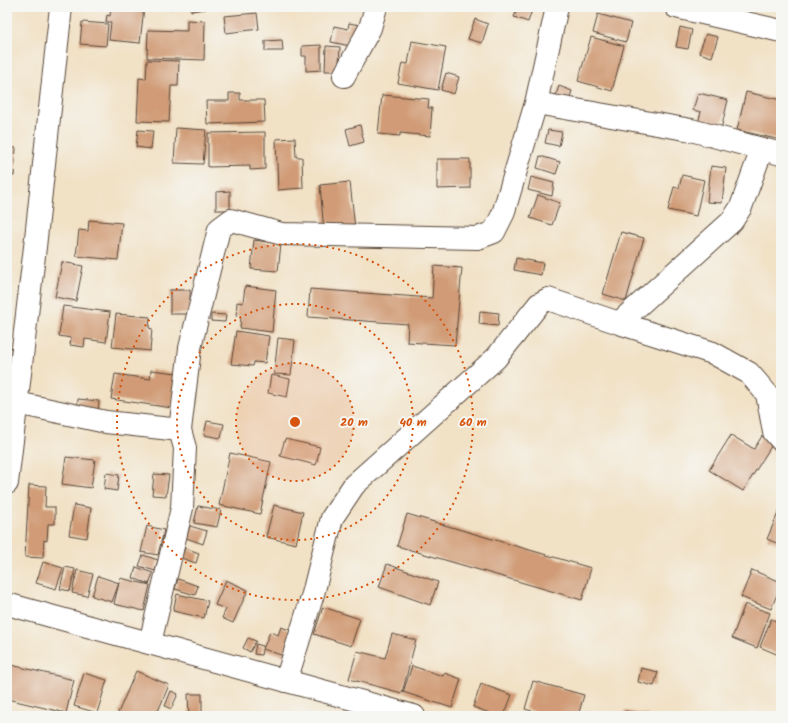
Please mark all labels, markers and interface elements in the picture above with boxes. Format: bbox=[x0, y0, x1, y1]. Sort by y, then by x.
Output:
text: 20 m bbox=[340, 413, 368, 432]
text: 40 m bbox=[399, 413, 427, 432]
text: 60 m bbox=[459, 413, 487, 432]
centre of rings bbox=[288, 415, 302, 429]

